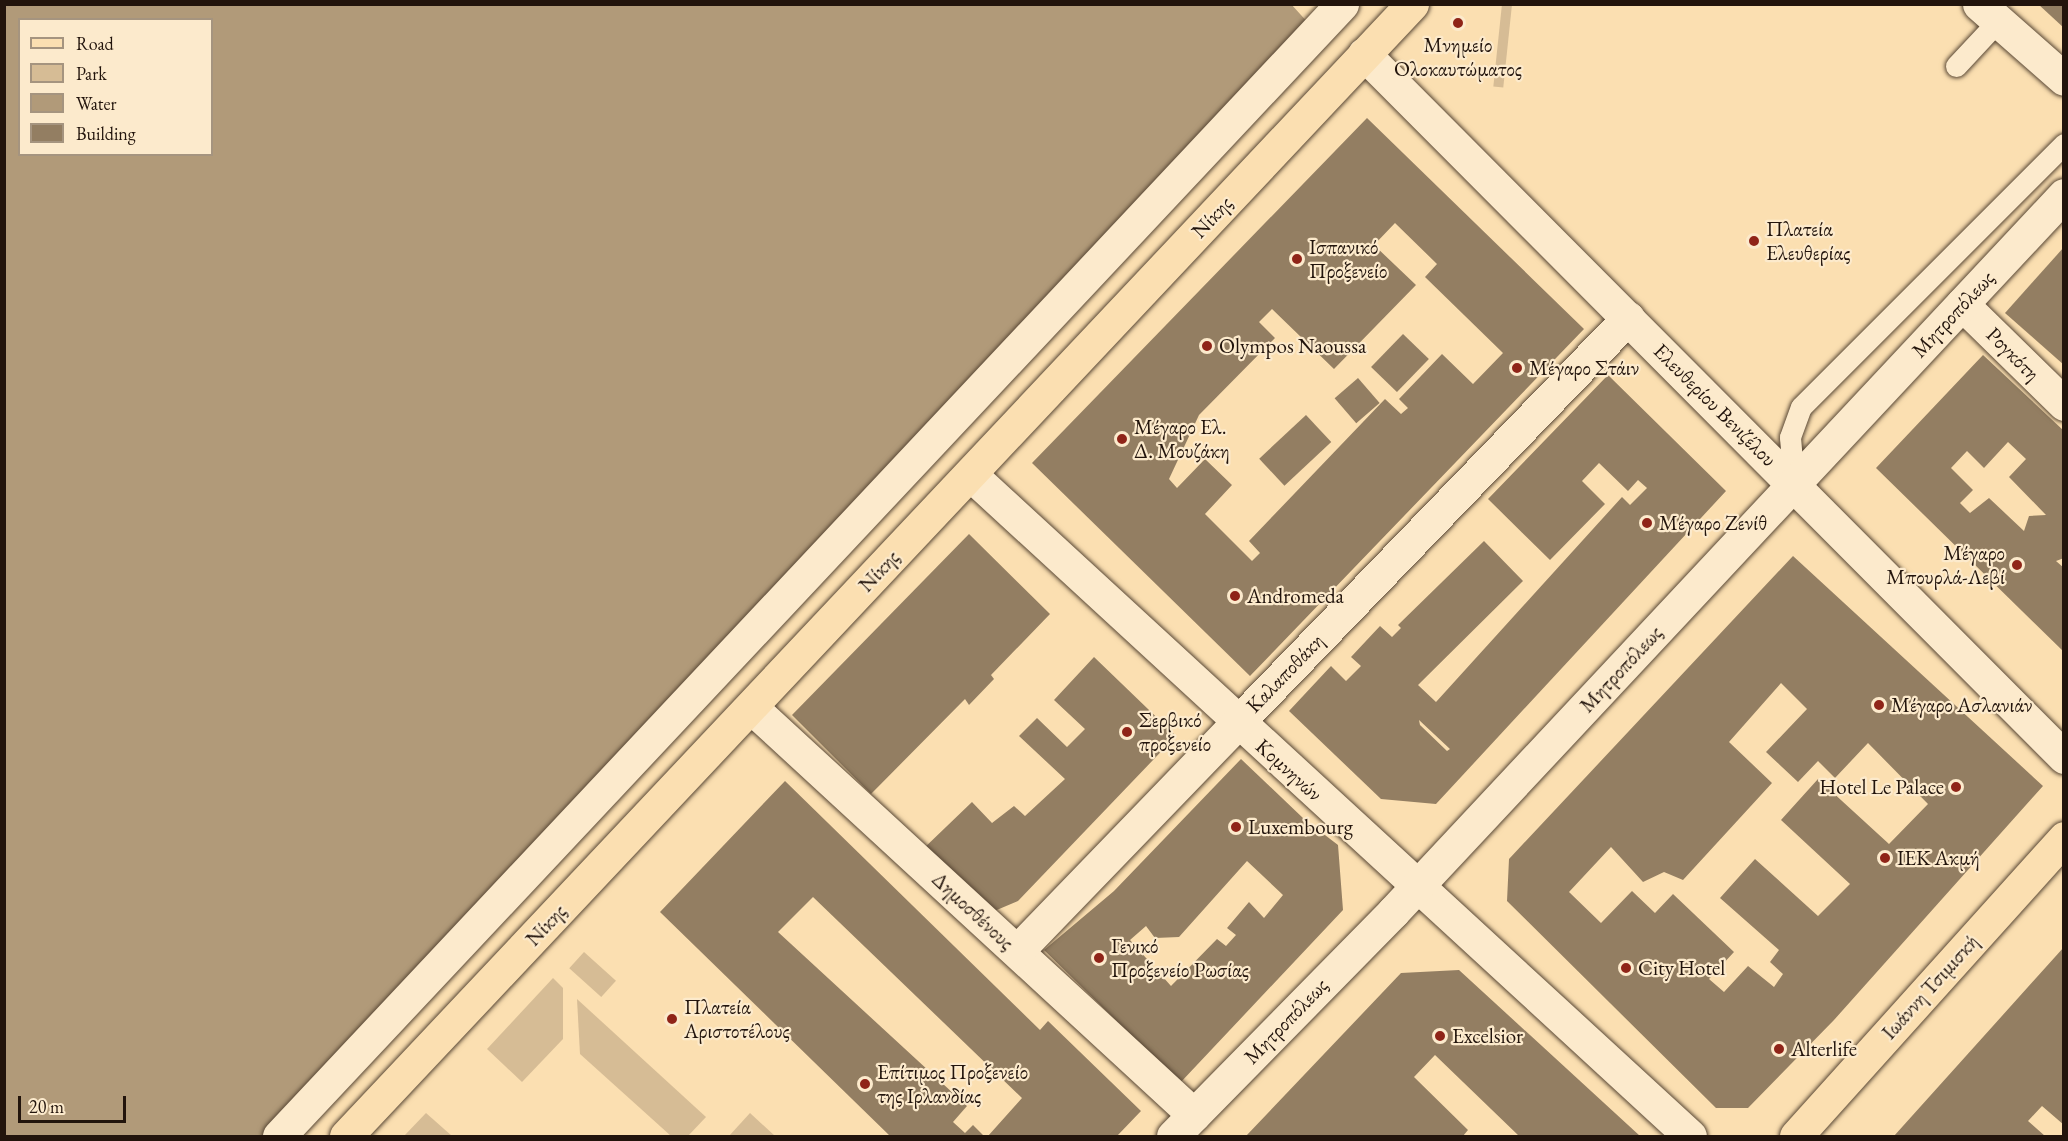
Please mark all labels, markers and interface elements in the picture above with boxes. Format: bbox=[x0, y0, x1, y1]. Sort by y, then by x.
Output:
marker: Μνημείο Ολοκαυτώματος bbox=[1451, 16, 1465, 30]
legend bbox=[18, 18, 213, 156]
text: Road bbox=[76, 32, 114, 55]
place label: Μνημείο Ολοκαυτώματος bbox=[1394, 32, 1522, 82]
text: Park bbox=[76, 62, 107, 85]
text: Water bbox=[76, 92, 117, 115]
text: Building bbox=[76, 122, 136, 145]
street label: Νίκης bbox=[1186, 191, 1238, 243]
place label: Πλατεία Ελευθερίας bbox=[1766, 216, 1851, 266]
place label: Ισπανικό Προξενείο bbox=[1309, 234, 1388, 284]
marker: Πλατεία Ελευθερίας bbox=[1747, 234, 1761, 248]
marker: Ισπανικό Προξενείο bbox=[1290, 252, 1304, 266]
street label: Μητροπόλεως bbox=[1906, 265, 2000, 363]
street label: Ρογκότη bbox=[1981, 322, 2045, 386]
place label: Olympos Naoussa bbox=[1219, 333, 1366, 359]
street label: Ελευθερίου Βενιζέλου bbox=[1648, 338, 1782, 472]
marker: Olympos Naoussa bbox=[1200, 339, 1214, 353]
place label: Μέγαρο Στάιν bbox=[1529, 355, 1639, 381]
marker: Μέγαρο Στάιν bbox=[1510, 361, 1524, 375]
place label: Μέγαρο Ελ. Δ. Μουζάκη bbox=[1134, 414, 1230, 464]
marker: Μέγαρο Ελ. Δ. Μουζάκη bbox=[1115, 432, 1129, 446]
place label: Μέγαρο Ζενίθ bbox=[1659, 510, 1767, 536]
marker: Μέγαρο Ζενίθ bbox=[1640, 516, 1654, 530]
place label: Μέγαρο Μπουρλά-Λεβί bbox=[1886, 540, 2005, 590]
street label: Νίκης bbox=[853, 545, 905, 597]
marker: Μέγαρο Μπουρλά-Λεβί bbox=[2010, 558, 2024, 572]
place label: Andromeda bbox=[1247, 583, 1344, 609]
marker: Andromeda bbox=[1228, 589, 1242, 603]
street label: Μητροπόλεως bbox=[1574, 620, 1668, 718]
street label: Καλαποθάκη bbox=[1241, 628, 1329, 718]
place label: Μέγαρο Ασλανιάν bbox=[1891, 692, 2032, 718]
marker: Μέγαρο Ασλανιάν bbox=[1872, 698, 1886, 712]
place label: Σερβικό προξενείο bbox=[1139, 707, 1211, 757]
marker: Σερβικό προξενείο bbox=[1120, 725, 1134, 739]
street label: Κομνηνών bbox=[1250, 734, 1328, 806]
place label: Hotel Le Palace bbox=[1819, 774, 1944, 800]
marker: Hotel Le Palace bbox=[1949, 780, 1963, 794]
place label: Luxembourg bbox=[1248, 814, 1353, 840]
marker: Luxembourg bbox=[1229, 820, 1243, 834]
place label: ΙΕΚ Ακμή bbox=[1897, 845, 1980, 871]
marker: ΙΕΚ Ακμή bbox=[1878, 851, 1892, 865]
street label: Δημοσθένους bbox=[927, 867, 1019, 955]
street label: Νίκης bbox=[520, 899, 572, 951]
street label: Ιωάννη Τσιμισκή bbox=[1876, 929, 1984, 1045]
place label: Γενικό Προξενείο Ρωσίας bbox=[1111, 933, 1249, 983]
marker: Γενικό Προξενείο Ρωσίας bbox=[1092, 951, 1106, 965]
place label: City Hotel bbox=[1638, 955, 1725, 981]
marker: City Hotel bbox=[1619, 961, 1633, 975]
street label: Μητροπόλεως bbox=[1239, 973, 1333, 1069]
place label: Πλατεία Αριστοτέλους bbox=[684, 994, 790, 1044]
marker: Πλατεία Αριστοτέλους bbox=[665, 1012, 679, 1026]
place label: Excelsior bbox=[1452, 1023, 1523, 1049]
marker: Excelsior bbox=[1433, 1029, 1447, 1043]
place label: Alterlife bbox=[1791, 1036, 1857, 1062]
marker: Alterlife bbox=[1772, 1042, 1786, 1056]
place label: Επίτιμος Προξενείο της Ιρλανδίας bbox=[877, 1059, 1028, 1109]
marker: Επίτιμος Προξενείο της Ιρλανδίας bbox=[858, 1077, 872, 1091]
scale bar bbox=[21, 1084, 129, 1122]
text: 20 m bbox=[29, 1095, 64, 1118]

